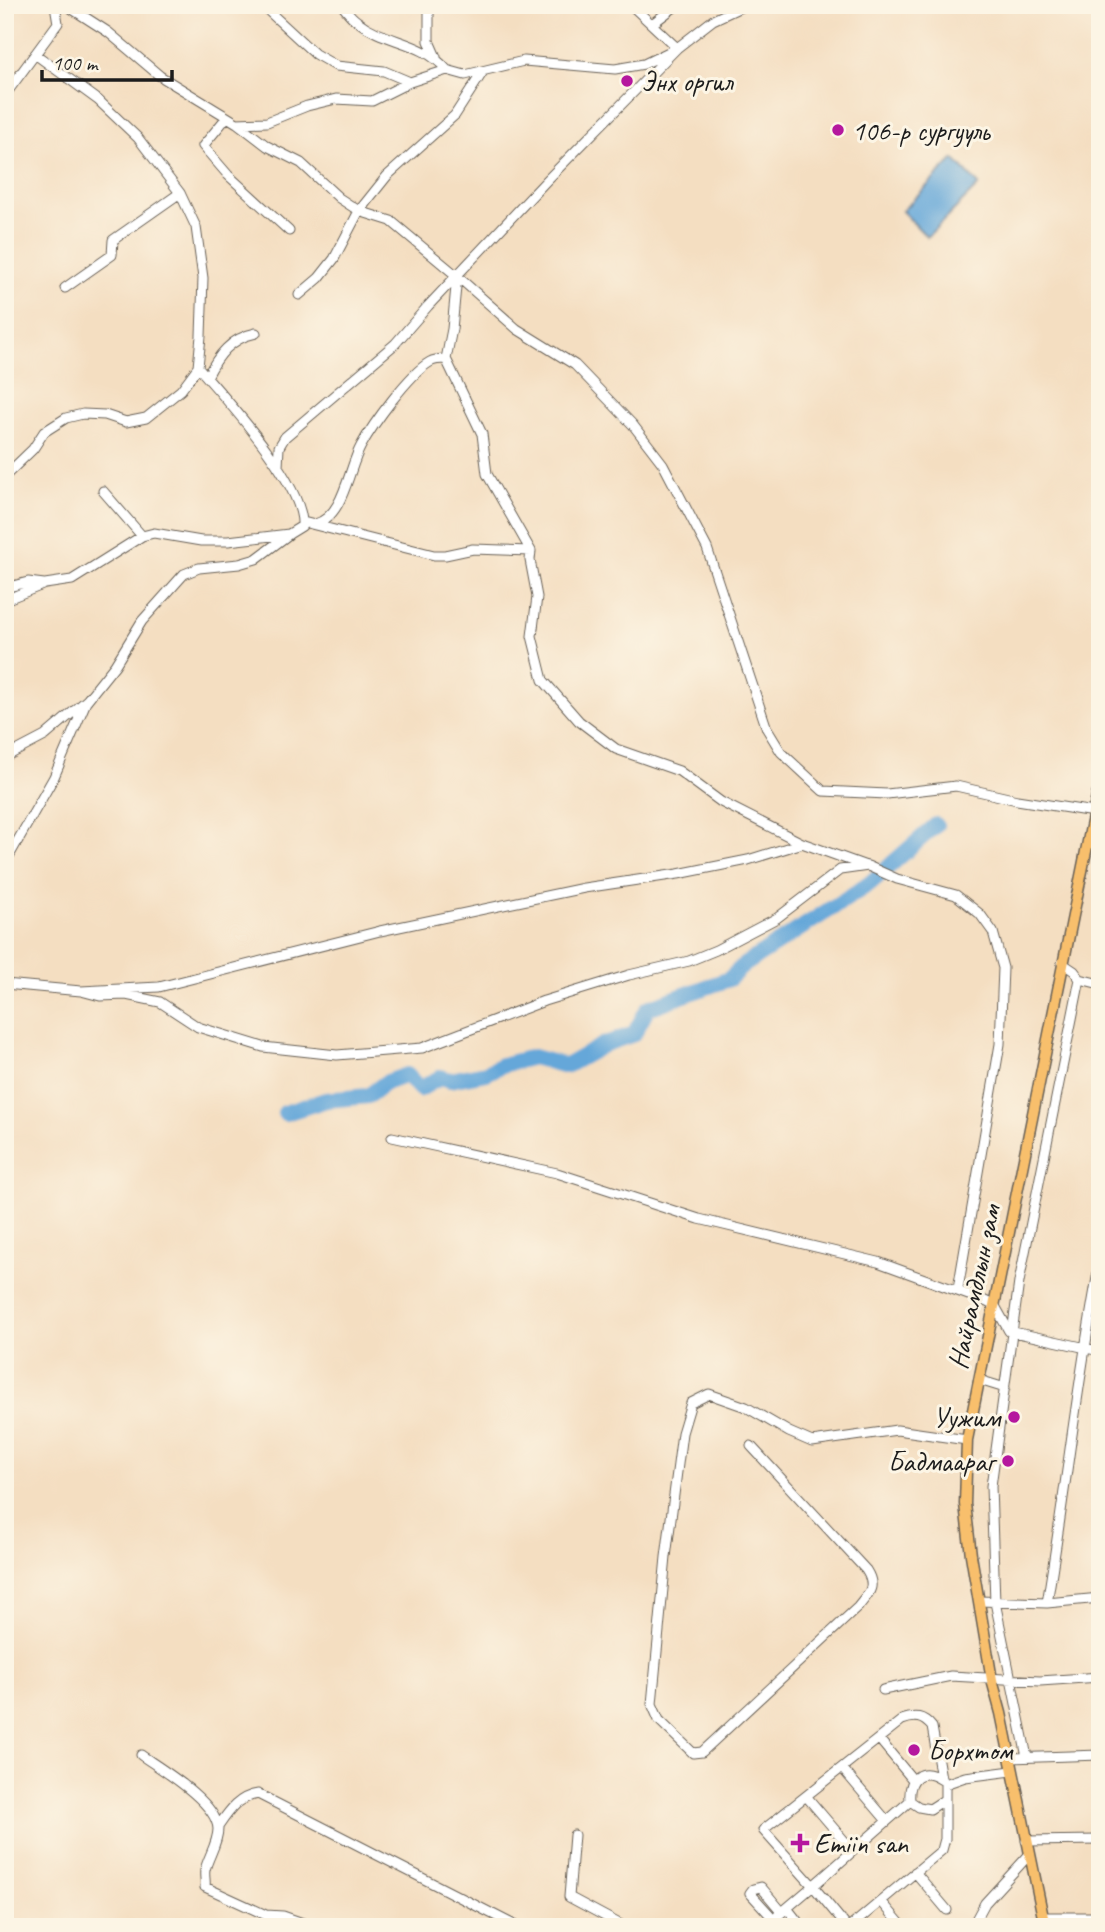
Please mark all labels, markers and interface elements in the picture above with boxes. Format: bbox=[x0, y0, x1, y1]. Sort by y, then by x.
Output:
scale bar bbox=[42, 38, 172, 82]
text: 100 m bbox=[52, 50, 99, 76]
place label: Энх оргил bbox=[641, 64, 734, 99]
marker: Энх оргил bbox=[619, 73, 635, 89]
place label: 106-р сургууль bbox=[852, 113, 992, 148]
marker: 106-р сургууль bbox=[830, 122, 846, 138]
street label: Найрамдлын зам bbox=[940, 1200, 1009, 1372]
place label: Уужим bbox=[933, 1400, 1003, 1435]
marker: Уужим bbox=[1006, 1409, 1022, 1425]
place label: Бадмаараг bbox=[888, 1444, 998, 1479]
marker: Бадмаараг bbox=[1000, 1453, 1016, 1469]
place label: Борхтом bbox=[928, 1733, 1014, 1768]
marker: Борхтом bbox=[906, 1742, 922, 1758]
place label: Emiin san bbox=[814, 1826, 909, 1861]
marker: Emiin san bbox=[792, 1835, 808, 1851]

